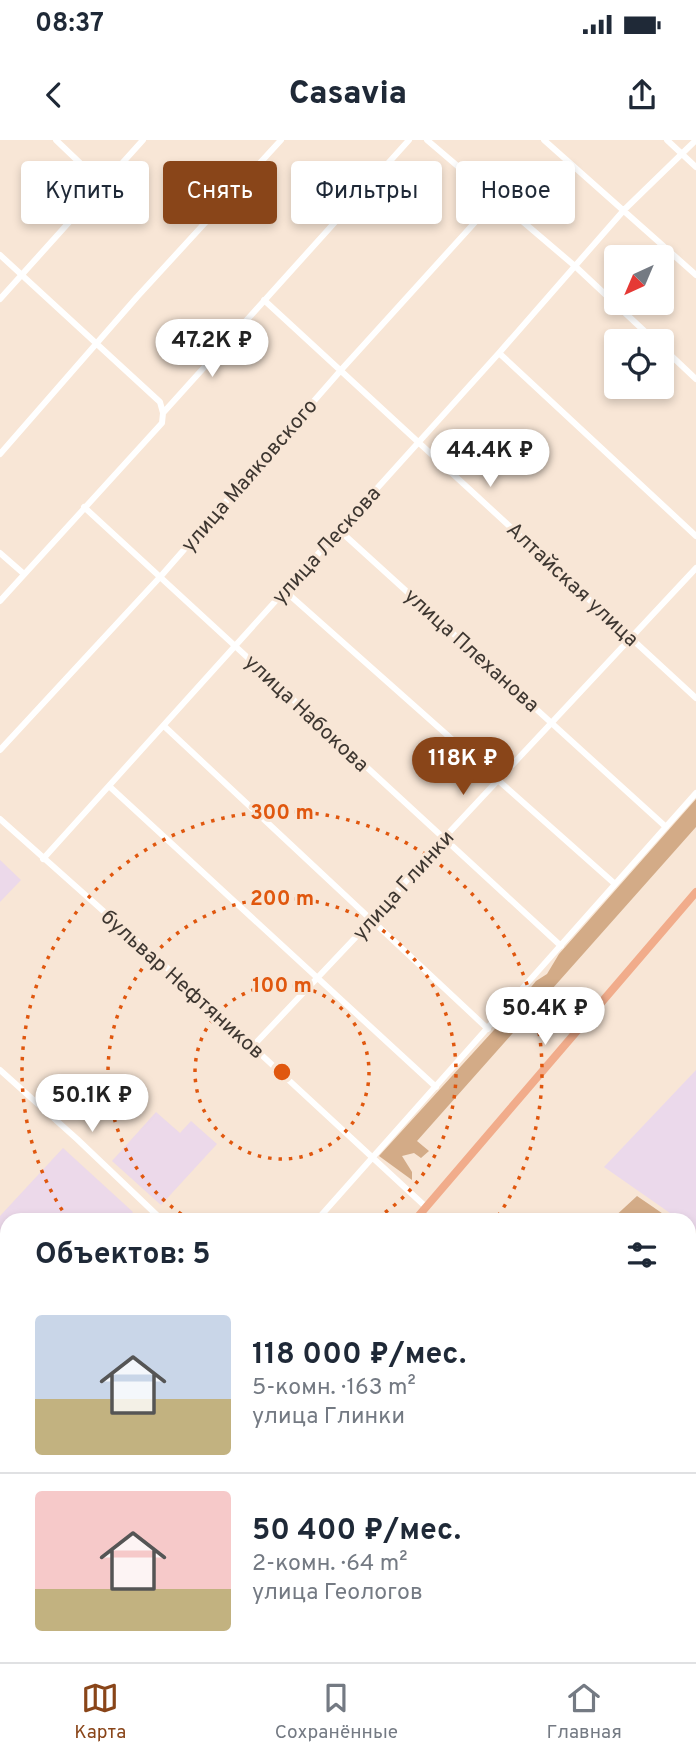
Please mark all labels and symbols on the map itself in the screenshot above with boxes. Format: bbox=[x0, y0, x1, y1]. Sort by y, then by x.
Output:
north arrow bbox=[604, 245, 674, 315]
pin: 47.2K ₽ bbox=[147, 320, 277, 379]
street label: улица Маяковского bbox=[176, 394, 324, 558]
pin: 44.4K ₽ bbox=[425, 430, 555, 489]
street label: улица Лескова bbox=[267, 481, 387, 611]
street label: Алтайская улица bbox=[500, 517, 644, 653]
street label: улица Плеханова bbox=[398, 583, 544, 719]
street label: улица Набокова bbox=[238, 649, 374, 779]
pin: 118K ₽ bbox=[406, 738, 520, 797]
text: 300 m bbox=[250, 800, 314, 827]
street label: улица Глинки bbox=[347, 825, 461, 947]
text: 200 m bbox=[250, 886, 314, 913]
street label: бульвар Нефтяников bbox=[94, 904, 270, 1066]
text: 100 m bbox=[252, 973, 312, 1000]
pin: 50.4K ₽ bbox=[480, 988, 610, 1047]
centre of rings bbox=[270, 1060, 294, 1084]
pin: 50.1K ₽ bbox=[27, 1074, 157, 1134]

